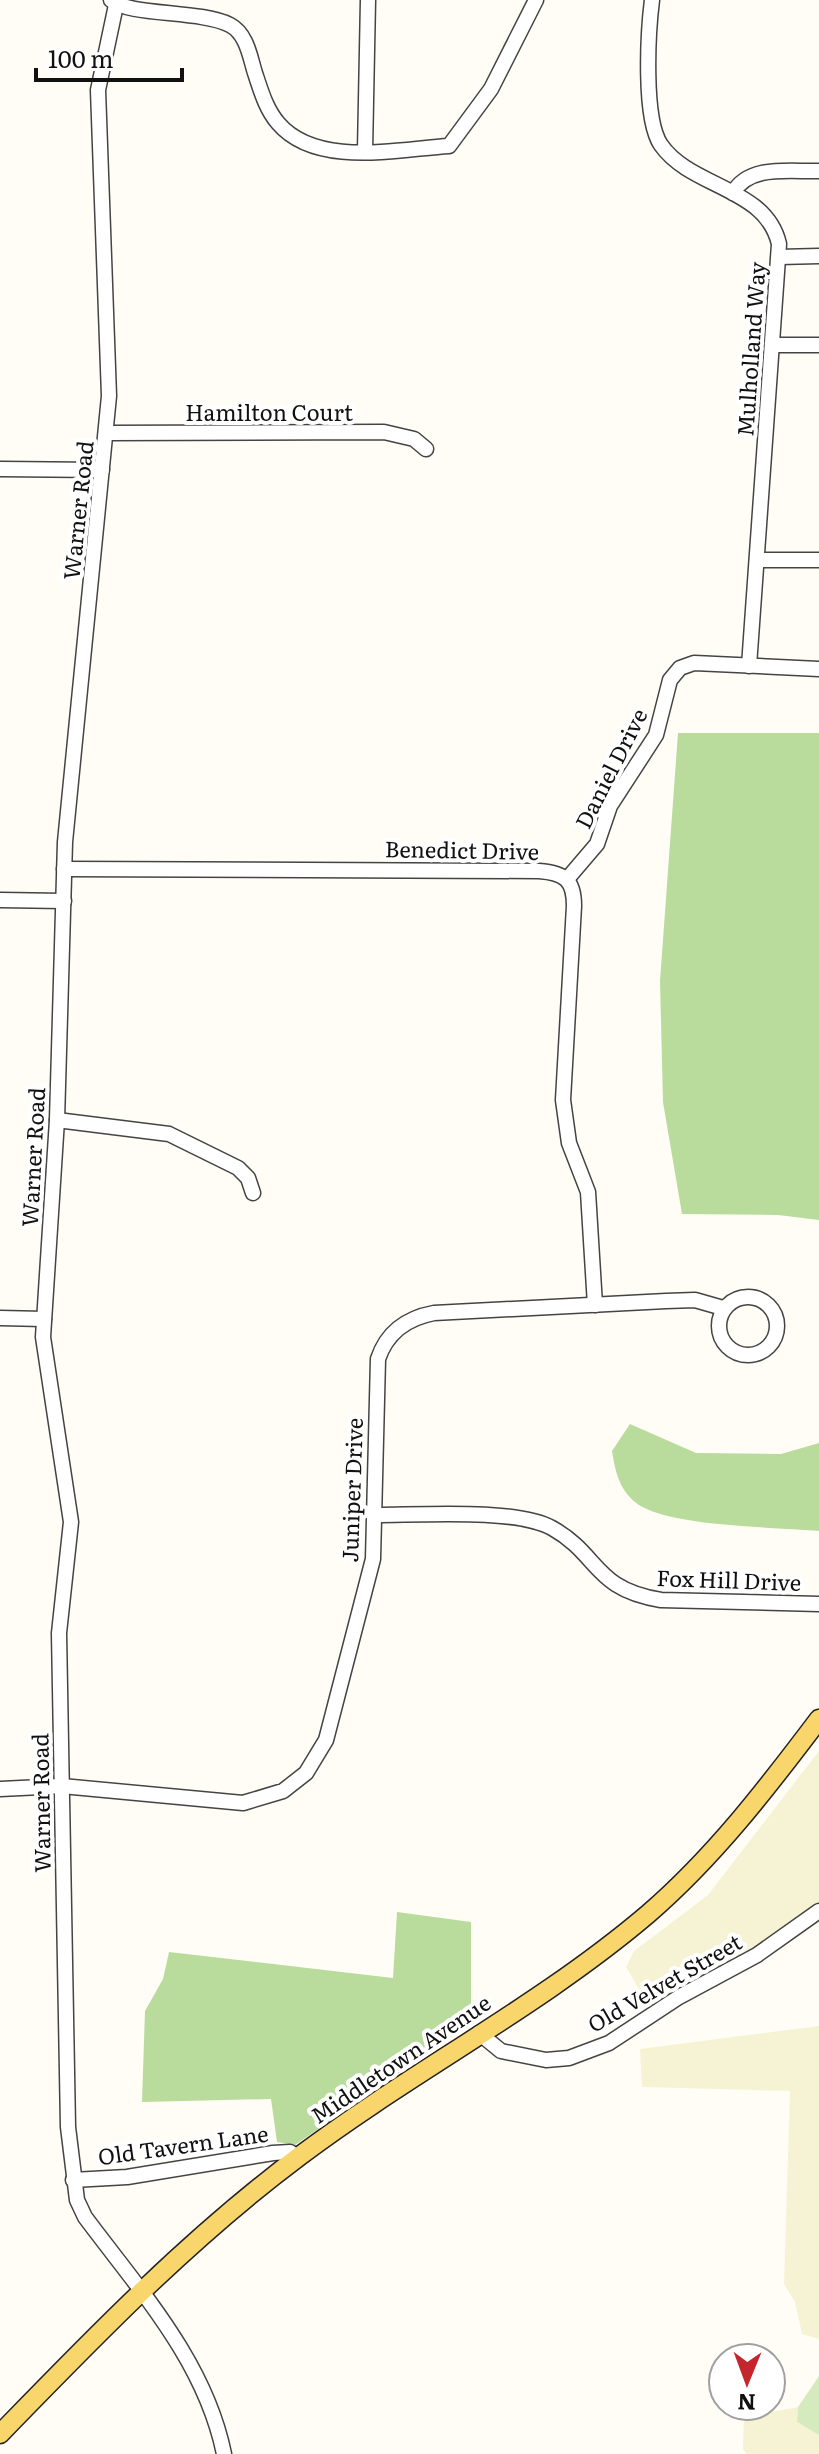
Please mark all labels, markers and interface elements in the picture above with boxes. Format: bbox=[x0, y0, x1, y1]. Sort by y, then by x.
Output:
scale bar bbox=[36, 32, 182, 82]
text: 100 m bbox=[48, 40, 114, 75]
street label: Mulholland Way bbox=[727, 260, 773, 437]
street label: Hamilton Court bbox=[185, 395, 353, 428]
street label: Warner Road bbox=[53, 439, 101, 581]
street label: Daniel Drive bbox=[566, 702, 654, 834]
street label: Benedict Drive bbox=[385, 831, 539, 867]
street label: Warner Road bbox=[12, 1086, 52, 1228]
street label: Juniper Drive bbox=[332, 1417, 370, 1563]
street label: Fox Hill Drive bbox=[656, 1560, 802, 1598]
street label: Warner Road bbox=[22, 1733, 58, 1873]
street label: Old Velvet Street bbox=[581, 1924, 747, 2040]
street label: Middletown Avenue bbox=[303, 1985, 497, 2131]
street label: Old Tavern Lane bbox=[96, 2116, 270, 2172]
north arrow bbox=[707, 2342, 787, 2422]
text: N bbox=[737, 2387, 756, 2420]

